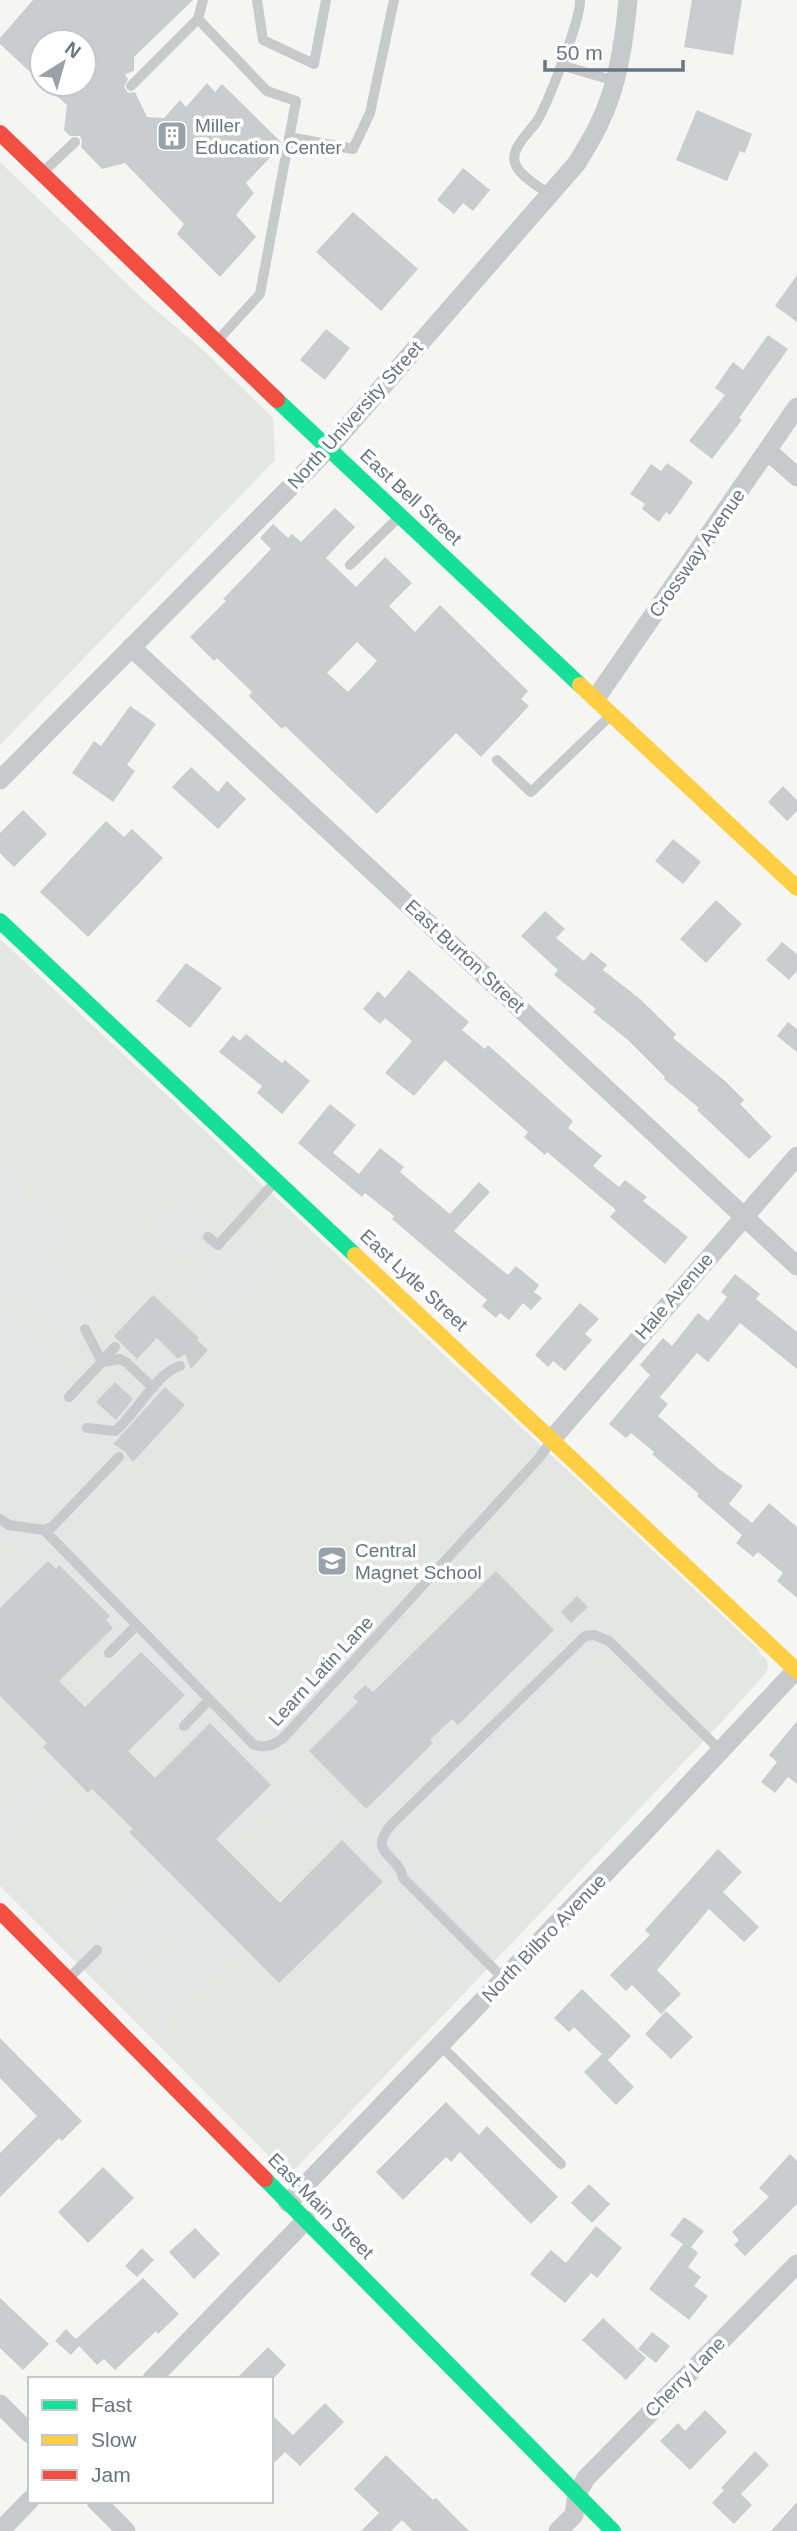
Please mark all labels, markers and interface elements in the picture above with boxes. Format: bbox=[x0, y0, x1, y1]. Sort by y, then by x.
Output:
north arrow bbox=[28, 28, 98, 98]
scale bar bbox=[545, 28, 683, 72]
text: N bbox=[61, 37, 85, 62]
text: 50 m bbox=[556, 41, 603, 64]
place label: Miller Education Center bbox=[195, 115, 342, 158]
building icon: Miller Education Center bbox=[155, 119, 189, 153]
street label: North University Street bbox=[283, 336, 427, 493]
street label: East Bell Street bbox=[356, 445, 467, 550]
street label: Crossway Avenue bbox=[645, 485, 749, 621]
street label: East Burton Street bbox=[401, 895, 529, 1017]
street label: East Lytle Street bbox=[356, 1225, 472, 1335]
street label: Hale Avenue bbox=[631, 1249, 717, 1343]
place label: Central Magnet School bbox=[355, 1540, 482, 1583]
school or university icon: Central Magnet School bbox=[315, 1544, 349, 1578]
street label: Learn Latin Lane bbox=[265, 1612, 377, 1730]
street label: North Bilbro Avenue bbox=[478, 1870, 610, 2006]
street label: East Main Street bbox=[264, 2149, 379, 2264]
street label: Cherry Lane bbox=[641, 2333, 729, 2421]
legend bbox=[28, 2377, 273, 2503]
text: Fast bbox=[91, 2393, 132, 2416]
text: Slow bbox=[91, 2428, 137, 2451]
text: Jam bbox=[91, 2463, 131, 2486]

